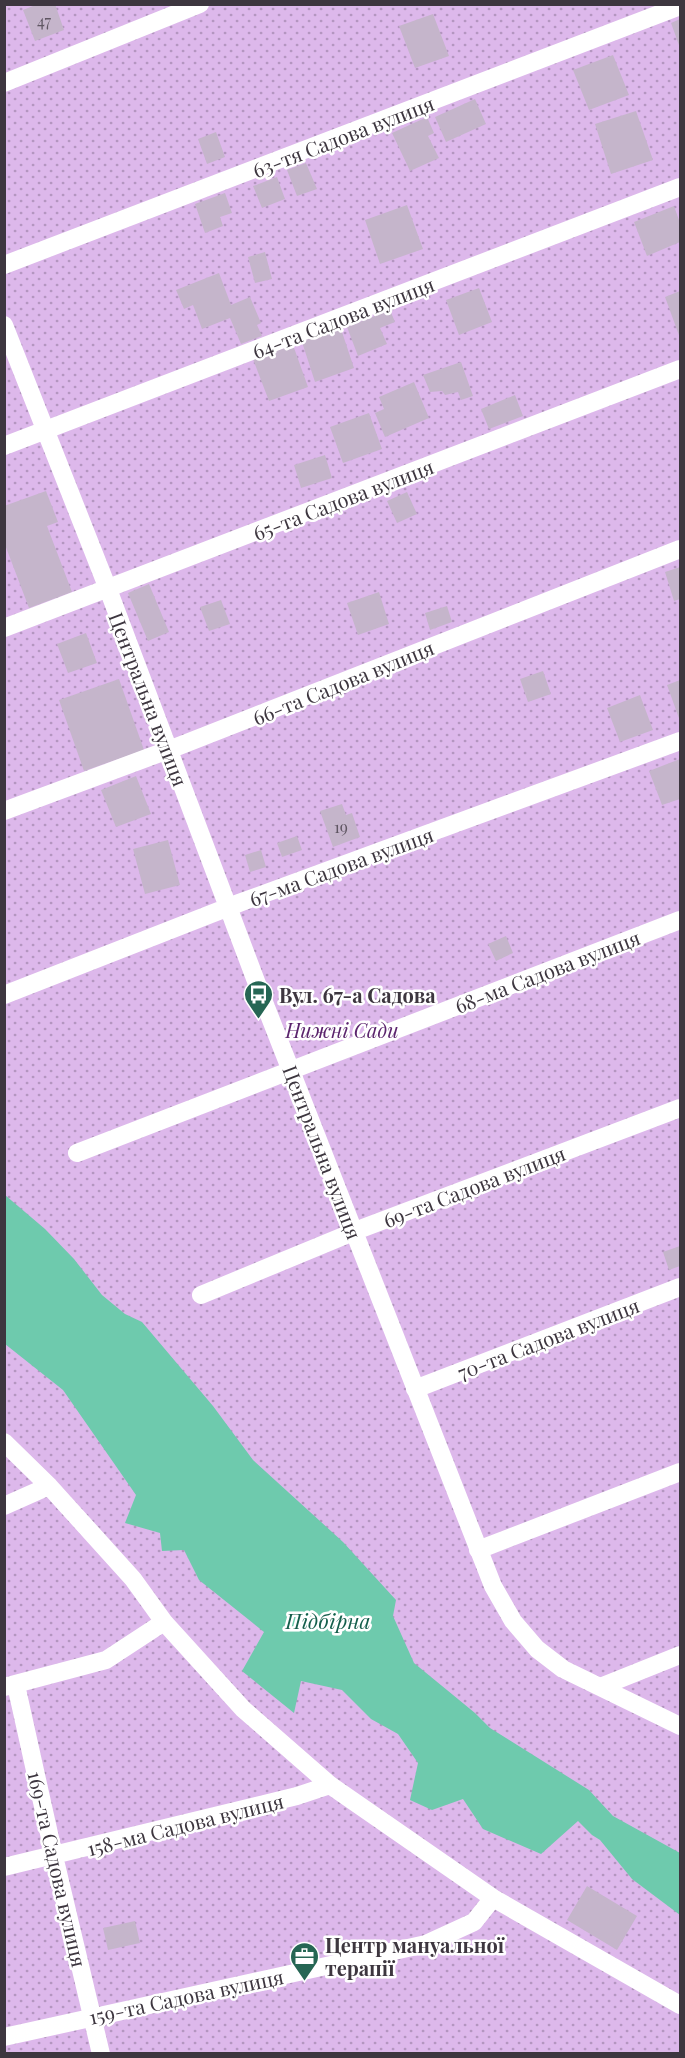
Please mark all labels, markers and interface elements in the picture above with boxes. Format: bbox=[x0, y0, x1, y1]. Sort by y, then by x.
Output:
house number: 47 bbox=[37, 10, 52, 31]
street label: 63-тя Садова вулиця bbox=[248, 89, 438, 183]
street label: 64-та Садова вулиця bbox=[248, 270, 438, 364]
street label: 65-та Садова вулиця bbox=[249, 452, 437, 546]
street label: Центральна вулиця bbox=[103, 608, 195, 790]
street label: 66-та Садова вулиця bbox=[248, 633, 438, 731]
house number: 19 bbox=[334, 816, 348, 837]
street label: 67-ма Садова вулиця bbox=[245, 820, 437, 912]
street label: 68-ма Садова вулиця bbox=[450, 923, 644, 1019]
bus stop icon: Вул. 67-а Садова bbox=[242, 978, 274, 1020]
place label: Вул. 67-а Садова bbox=[279, 981, 436, 1008]
park label: Нижні Сади bbox=[284, 1016, 399, 1043]
street label: Центральна вулиця bbox=[277, 1061, 369, 1243]
street label: 69-та Садова вулиця bbox=[379, 1139, 569, 1233]
street label: 70-та Садова вулиця bbox=[453, 1291, 643, 1385]
water label: Підбірна bbox=[284, 1606, 371, 1634]
street label: 169-та Садова вулиця bbox=[22, 1768, 94, 1970]
street label: 158-ма Садова вулиця bbox=[84, 1786, 286, 1861]
place label: Центр мануальної терапії bbox=[325, 1931, 505, 1981]
office icon: Центр мануальної терапії bbox=[288, 1940, 320, 1982]
street label: 159-та Садова вулиця bbox=[86, 1962, 286, 2030]

